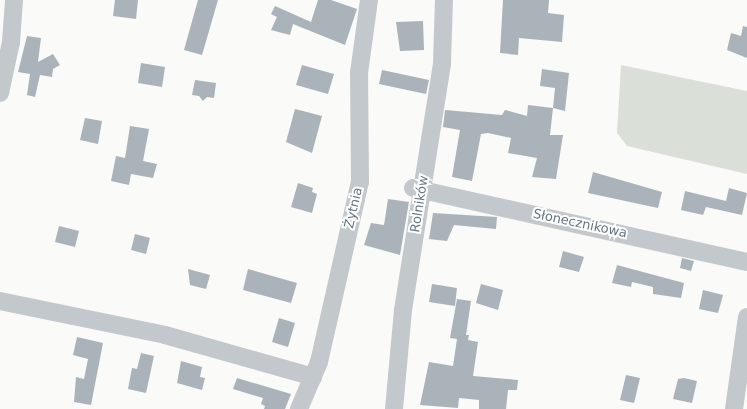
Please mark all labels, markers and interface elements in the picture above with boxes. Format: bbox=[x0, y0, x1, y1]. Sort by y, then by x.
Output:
street label: Rolników bbox=[408, 174, 432, 234]
street label: Żytnia bbox=[342, 186, 366, 230]
street label: Słonecznikowa bbox=[532, 206, 628, 242]

